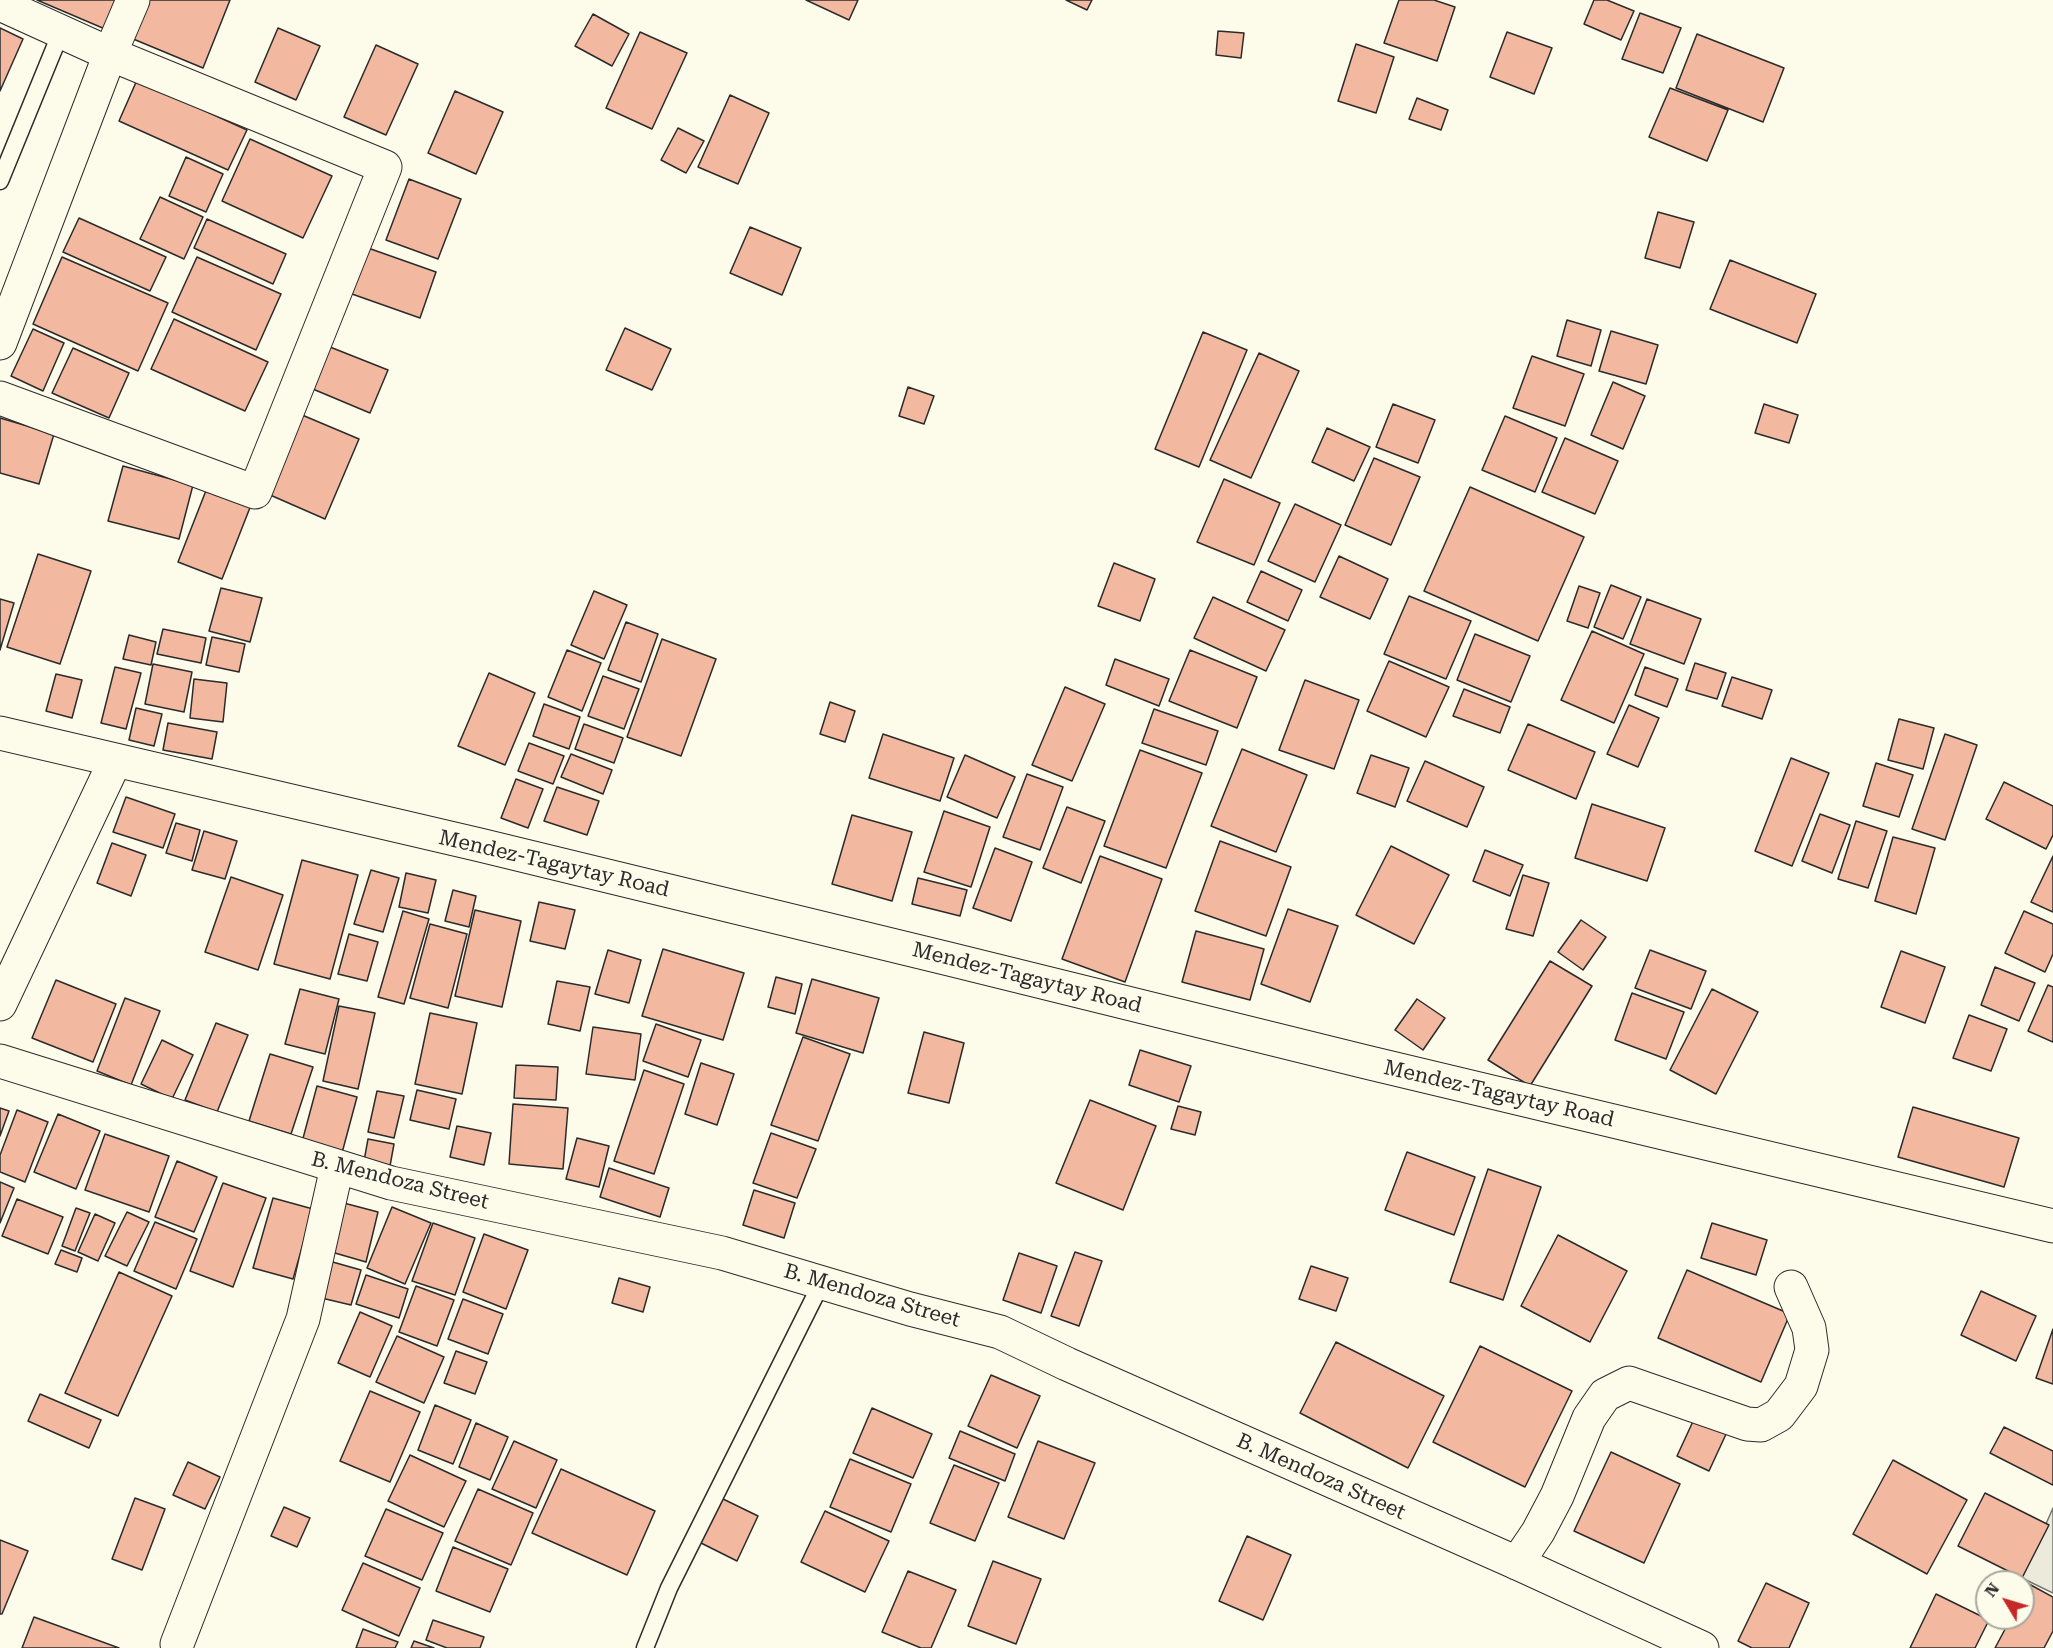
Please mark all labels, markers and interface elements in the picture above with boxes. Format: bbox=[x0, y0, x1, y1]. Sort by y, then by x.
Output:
street label: Mendez-Tagaytay Road bbox=[436, 825, 672, 903]
street label: Mendez-Tagaytay Road bbox=[910, 937, 1144, 1019]
street label: Mendez-Tagaytay Road bbox=[1381, 1055, 1617, 1133]
street label: B. Mendoza Street bbox=[309, 1147, 491, 1215]
street label: B. Mendoza Street bbox=[781, 1259, 963, 1333]
street label: B. Mendoza Street bbox=[1233, 1428, 1409, 1526]
north arrow bbox=[1975, 1570, 2035, 1630]
text: N bbox=[1981, 1579, 2003, 1601]

